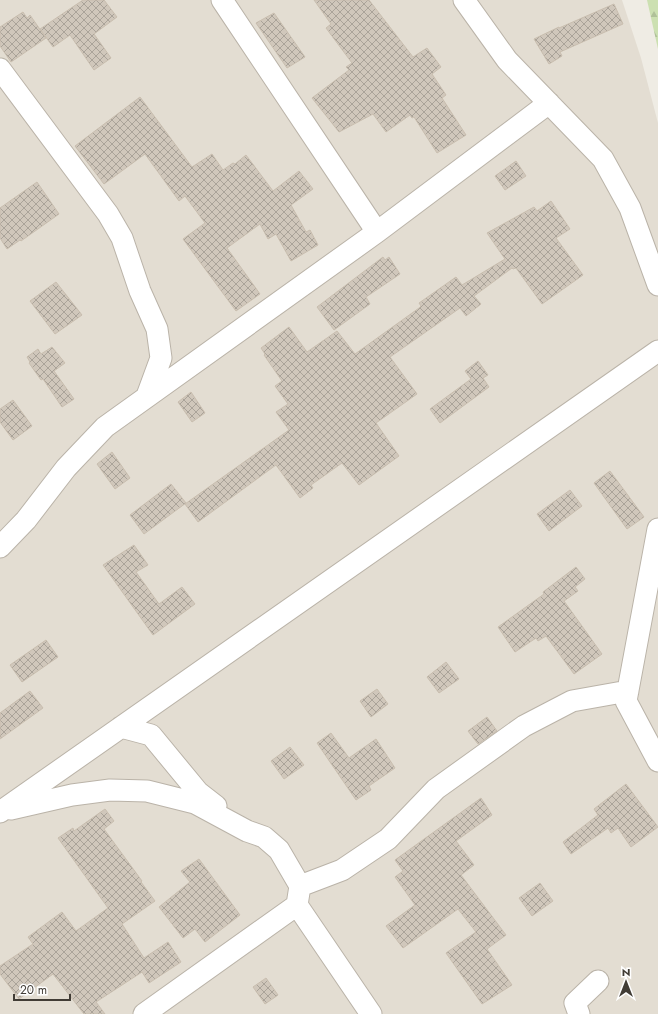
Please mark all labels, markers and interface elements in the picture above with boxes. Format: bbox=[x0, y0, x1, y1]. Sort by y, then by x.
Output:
north arrow bbox=[606, 962, 646, 1002]
text: N bbox=[622, 964, 630, 980]
scale bar bbox=[14, 976, 70, 1002]
text: 20 m bbox=[20, 981, 47, 999]

